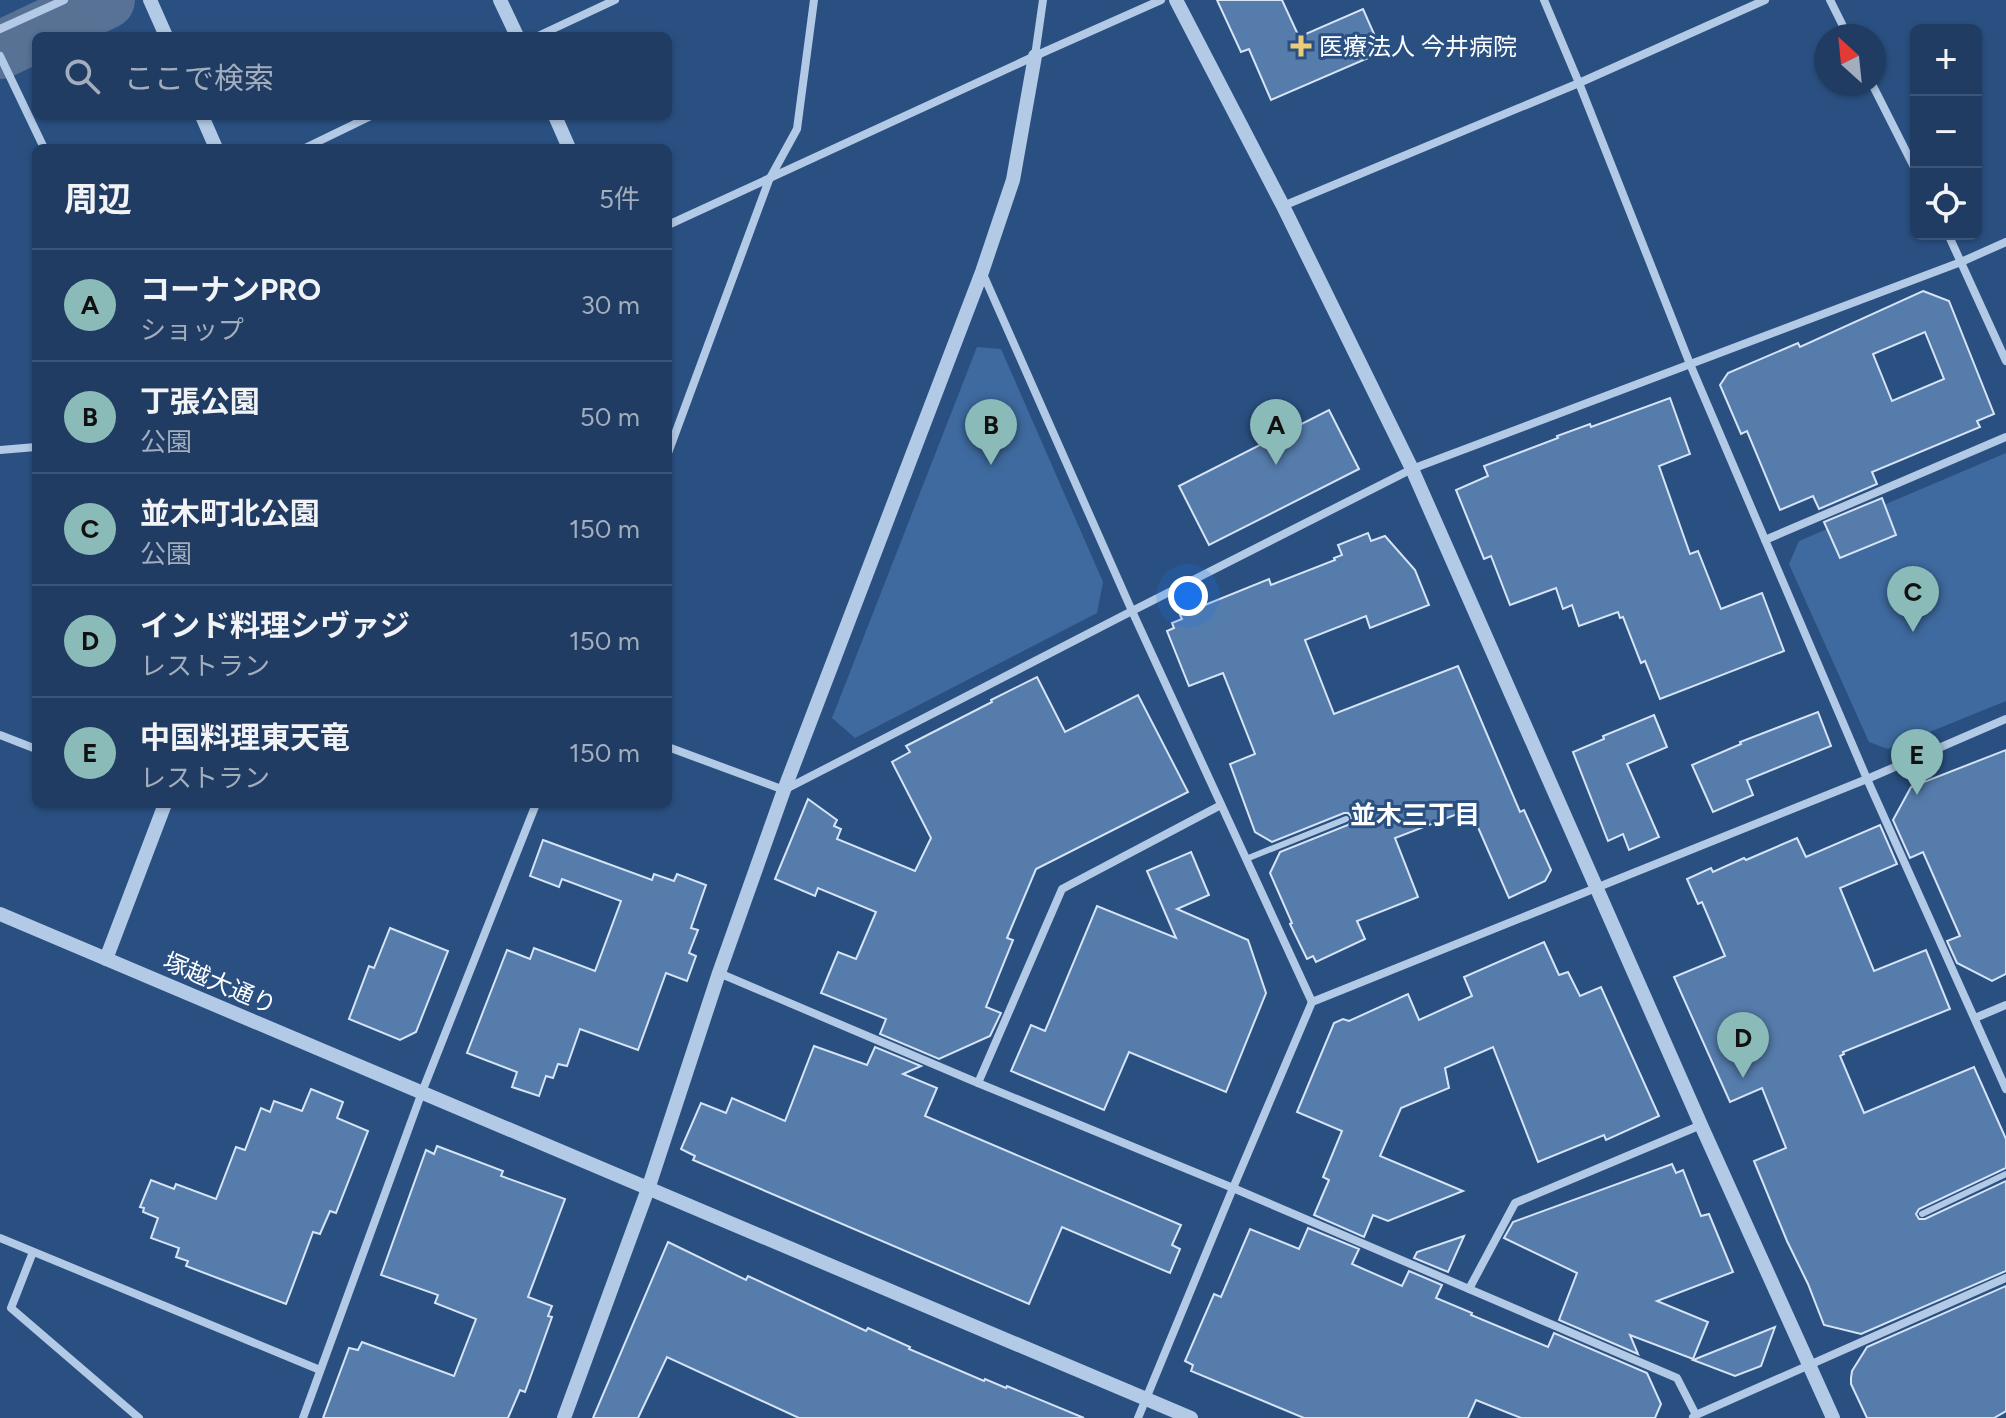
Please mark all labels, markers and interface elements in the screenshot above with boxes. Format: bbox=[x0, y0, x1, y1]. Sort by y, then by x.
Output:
north arrow bbox=[1814, 24, 1886, 96]
map controls bbox=[1910, 24, 1982, 240]
button: + bbox=[1910, 24, 1982, 96]
search box bbox=[32, 32, 672, 120]
place label: 医療法人 今井病院 bbox=[1319, 32, 1517, 61]
marker: 医療法人 今井病院 bbox=[1290, 35, 1312, 57]
icon: search bbox=[60, 54, 104, 98]
text: ここで検索 bbox=[124, 60, 274, 97]
button: − bbox=[1910, 96, 1982, 168]
button: locate bbox=[1910, 168, 1982, 240]
text: 周辺 bbox=[64, 179, 132, 220]
text: 5件 bbox=[599, 183, 640, 215]
text: コーナンPRO bbox=[140, 271, 321, 308]
text: A bbox=[81, 289, 99, 321]
text: 30 m bbox=[581, 289, 640, 321]
text: ショップ bbox=[140, 314, 244, 346]
text: 丁張公園 bbox=[140, 383, 260, 420]
pin: B bbox=[965, 399, 1017, 465]
pin: A bbox=[1250, 399, 1302, 465]
text: B bbox=[82, 401, 98, 433]
text: 50 m bbox=[580, 401, 640, 433]
text: 公園 bbox=[140, 426, 192, 458]
text: 並木町北公園 bbox=[140, 495, 320, 532]
text: C bbox=[81, 513, 99, 545]
text: 150 m bbox=[569, 513, 640, 545]
text: 公園 bbox=[140, 538, 192, 570]
pin: C bbox=[1887, 566, 1939, 632]
your location bbox=[1168, 576, 1208, 616]
text: インド料理シヴァジ bbox=[140, 607, 410, 644]
text: D bbox=[81, 625, 99, 657]
text: 150 m bbox=[569, 625, 640, 657]
text: レストラン bbox=[140, 650, 270, 682]
text: 中国料理東天竜 bbox=[140, 719, 350, 756]
pin: E bbox=[1891, 729, 1943, 795]
text: E bbox=[82, 737, 98, 769]
text: 150 m bbox=[569, 737, 640, 769]
text: レストラン bbox=[140, 762, 270, 794]
district label: 並木三丁目 bbox=[1350, 799, 1480, 831]
street label: 塚越大通り bbox=[159, 946, 281, 1020]
pin: D bbox=[1717, 1012, 1769, 1078]

